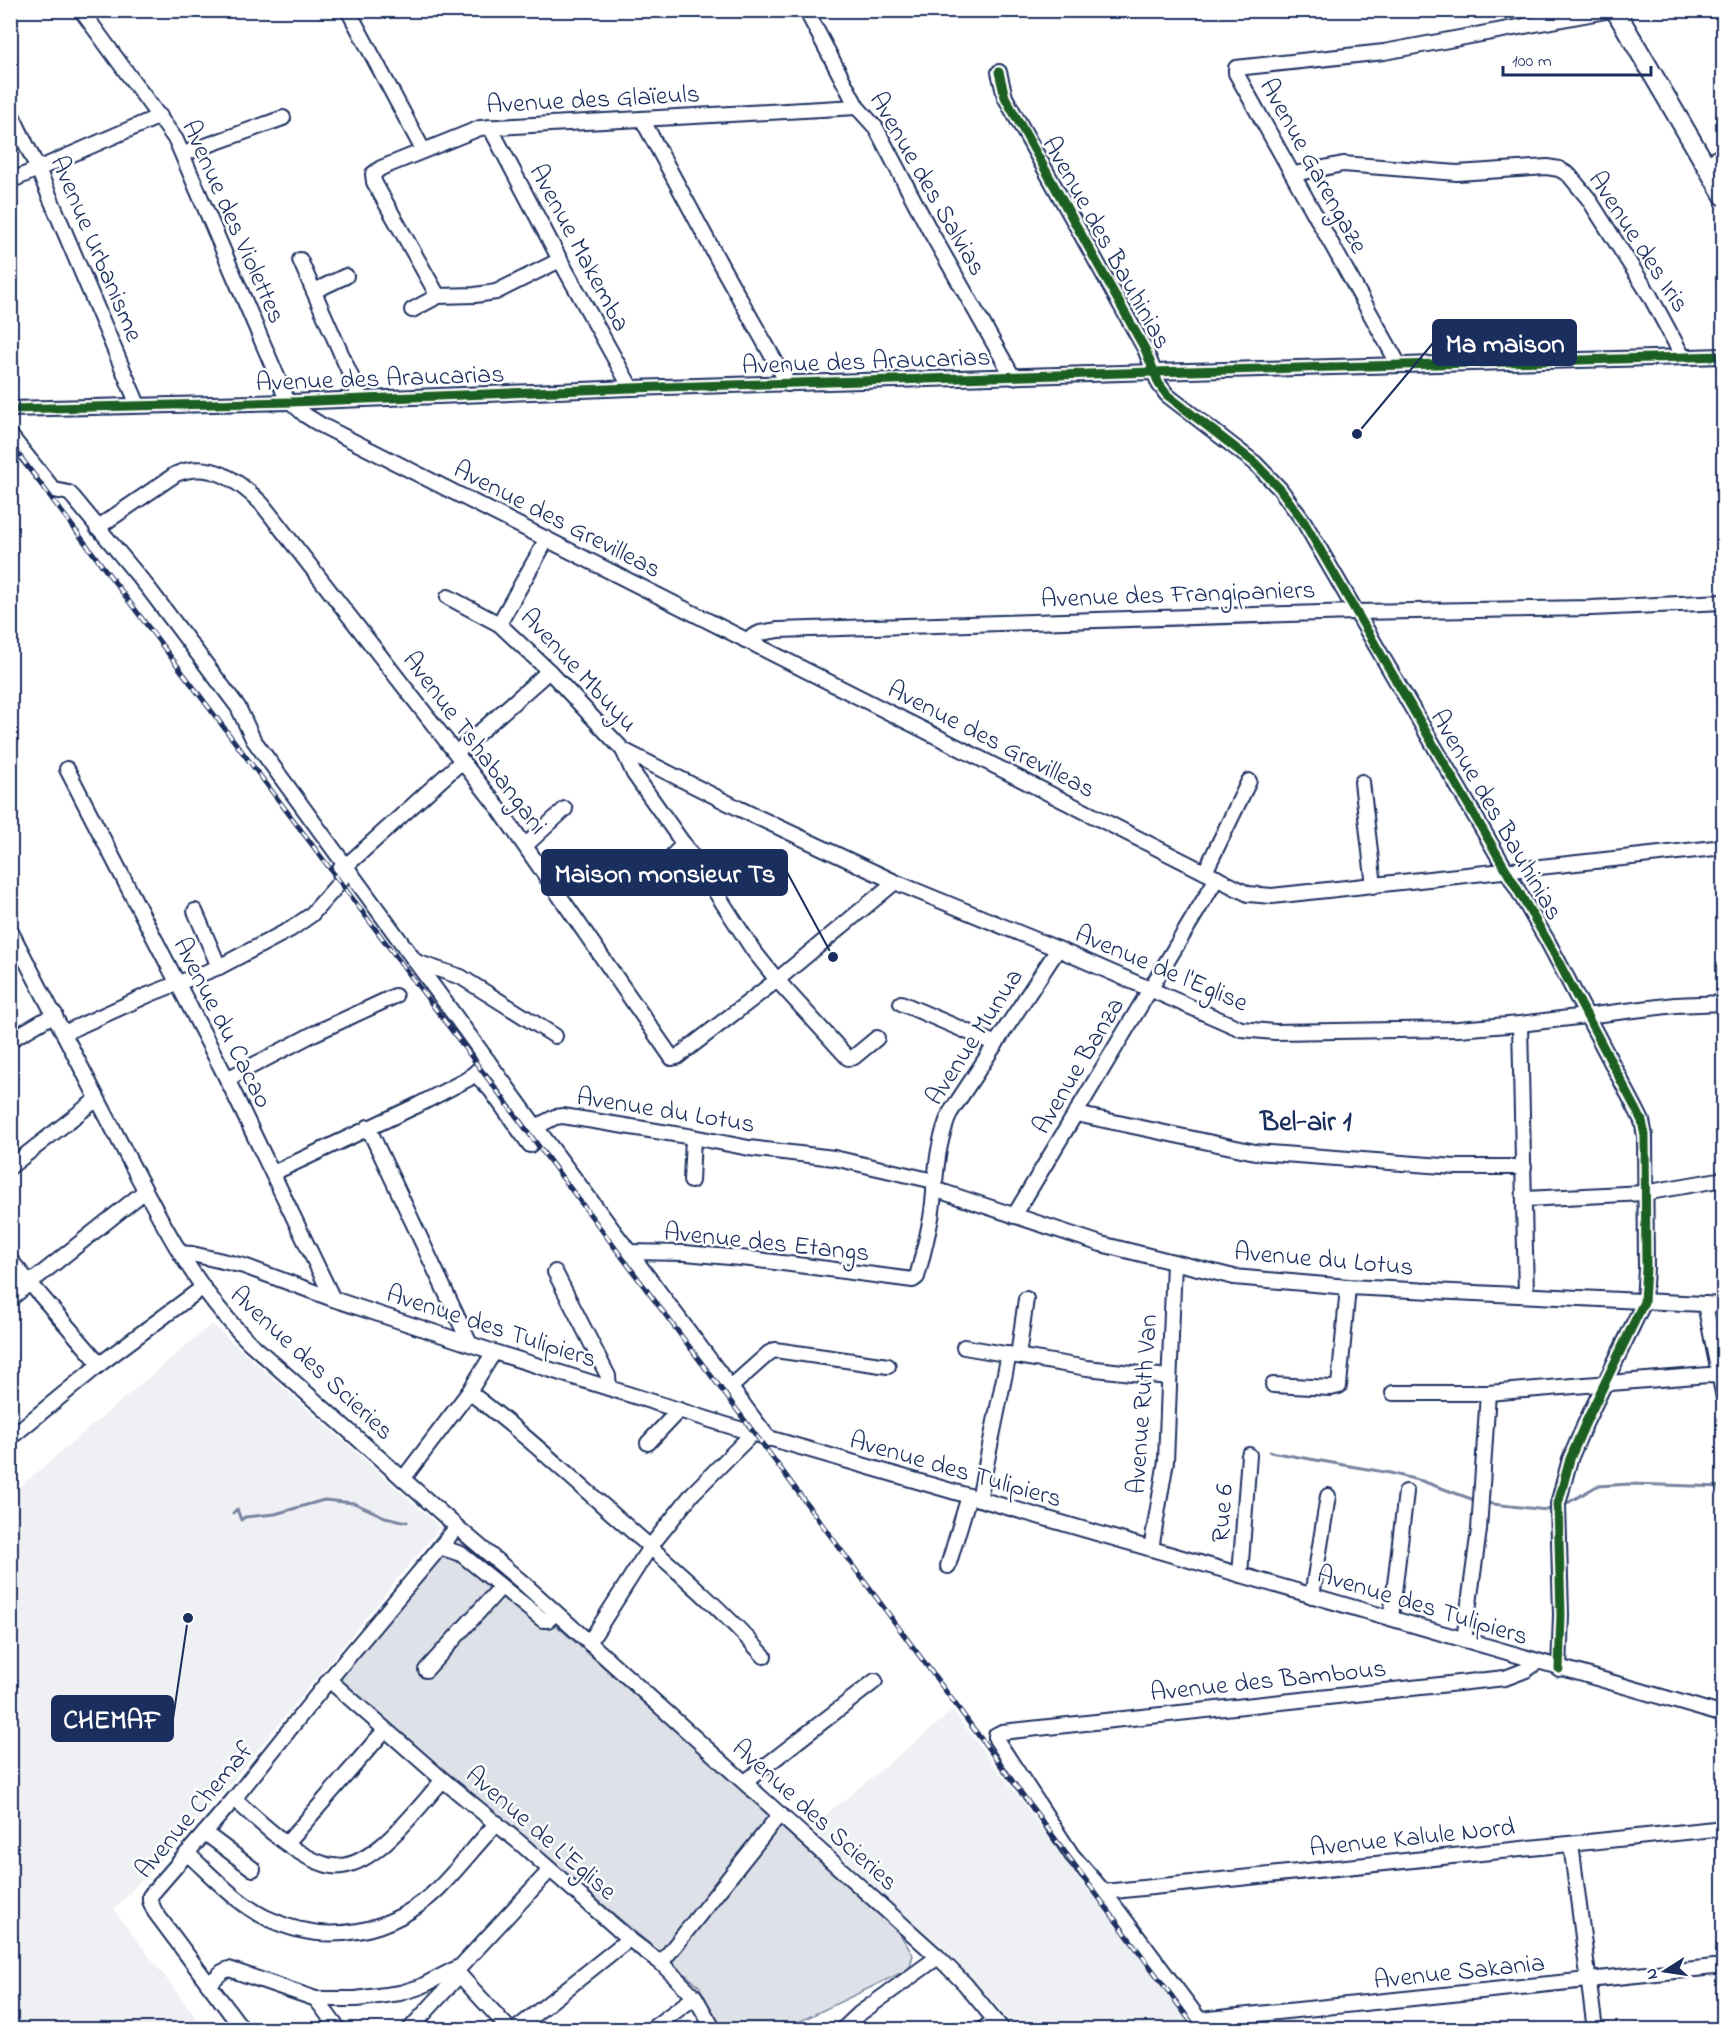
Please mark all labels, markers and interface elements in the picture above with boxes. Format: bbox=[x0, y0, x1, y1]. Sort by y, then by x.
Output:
scale bar bbox=[1503, 39, 1652, 77]
text: 100 m bbox=[1512, 49, 1552, 75]
street label: Avenue Garengaze bbox=[1248, 72, 1377, 261]
street label: Avenue des Glaïeuls bbox=[485, 76, 701, 126]
street label: Avenue des Salvias bbox=[858, 85, 995, 284]
street label: Avenue des Violettes bbox=[170, 114, 294, 330]
street label: Avenue des Bauhinias bbox=[1031, 130, 1180, 357]
street label: Avenue Urbanisme bbox=[39, 150, 152, 349]
street label: Avenue Makemba bbox=[518, 158, 639, 339]
street label: Avenue des Iris bbox=[1577, 164, 1698, 321]
callout: Ma maison bbox=[1433, 320, 1576, 365]
text: Ma maison bbox=[1445, 326, 1565, 365]
street label: Avenue des Araucarias bbox=[741, 340, 991, 386]
street label: Avenue des Araucarias bbox=[255, 357, 505, 403]
street label: Avenue des Grevilleas bbox=[446, 452, 667, 589]
street label: Avenue des Frangipaniers bbox=[1040, 572, 1316, 620]
street label: Avenue Mbuyu bbox=[510, 600, 646, 742]
street label: Avenue Tshabangani bbox=[392, 644, 555, 844]
street label: Avenue des Grevilleas bbox=[880, 672, 1101, 809]
street label: Avenue des Bauhinias bbox=[1419, 703, 1571, 928]
callout: Maison monsieur Ts bbox=[542, 850, 787, 895]
text: Maison monsieur Ts bbox=[554, 856, 776, 895]
street label: Avenue de l'Eglise bbox=[1069, 916, 1253, 1023]
street label: Avenue du Cacao bbox=[162, 931, 281, 1116]
street label: Avenue Munua bbox=[917, 962, 1034, 1114]
street label: Avenue Banza bbox=[1024, 991, 1135, 1142]
street label: Avenue du Lotus bbox=[574, 1079, 757, 1145]
district label: Bel-air 1 bbox=[1258, 1103, 1352, 1144]
street label: Avenue des Etangs bbox=[662, 1214, 871, 1274]
street label: Avenue du Lotus bbox=[1232, 1234, 1415, 1288]
street label: Avenue des Tulipiers bbox=[381, 1276, 601, 1380]
street label: Avenue des Scieries bbox=[220, 1278, 402, 1451]
street label: Avenue Ruth Van bbox=[1119, 1313, 1169, 1495]
street label: Avenue des Tulipiers bbox=[845, 1422, 1066, 1519]
street label: Rue 6 bbox=[1203, 1483, 1245, 1544]
street label: Avenue des Tulipiers bbox=[1312, 1557, 1532, 1657]
street label: Avenue des Bambous bbox=[1148, 1651, 1388, 1713]
callout: CHEMAF bbox=[52, 1696, 173, 1741]
text: CHEMAF bbox=[63, 1702, 161, 1741]
street label: Avenue des Scieries bbox=[722, 1731, 906, 1901]
street label: Avenue Chemaf bbox=[126, 1733, 265, 1888]
street label: Avenue de L'Eglise bbox=[456, 1758, 624, 1911]
street label: Avenue Kalule Nord bbox=[1308, 1809, 1517, 1869]
north arrow bbox=[1635, 1941, 1695, 2001]
street label: Avenue Sakania bbox=[1372, 1945, 1547, 2001]
text: N bbox=[1639, 1966, 1665, 1981]

